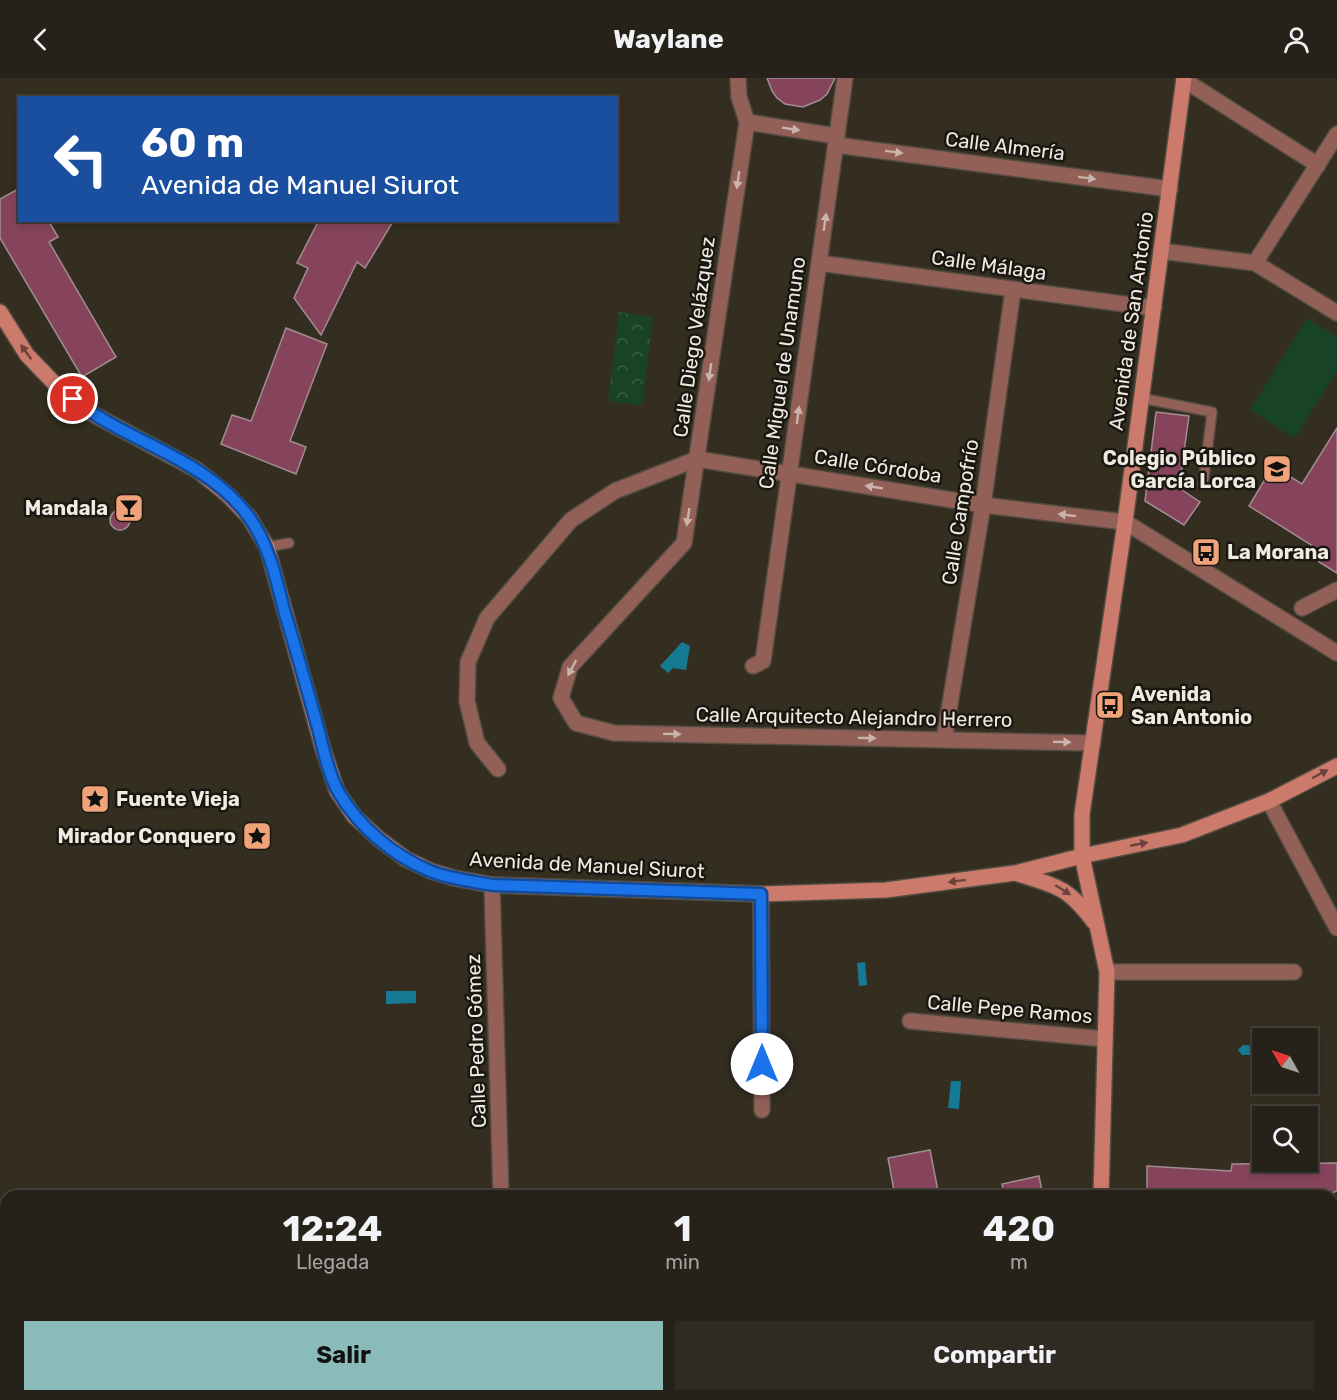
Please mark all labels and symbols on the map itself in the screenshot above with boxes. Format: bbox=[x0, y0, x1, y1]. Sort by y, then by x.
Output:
one-way arrow bbox=[782, 125, 801, 134]
street label: Calle Almería bbox=[944, 127, 1066, 165]
one-way arrow bbox=[884, 148, 903, 157]
one-way arrow bbox=[734, 170, 743, 189]
one-way arrow bbox=[1078, 173, 1097, 182]
street label: Avenida de San Antonio bbox=[1104, 210, 1158, 432]
one-way arrow bbox=[820, 212, 829, 231]
street label: Calle Diego Velázquez bbox=[668, 235, 720, 439]
street label: Calle Málaga bbox=[930, 245, 1048, 285]
street label: Calle Miguel de Unamuno bbox=[754, 255, 810, 491]
one-way arrow bbox=[20, 344, 32, 360]
one-way arrow bbox=[705, 363, 714, 382]
pin bbox=[47, 373, 98, 424]
one-way arrow bbox=[793, 405, 802, 424]
street label: Calle Campofrío bbox=[937, 437, 983, 587]
street label: Calle Córdoba bbox=[813, 444, 943, 488]
place label: Colegio Público García Lorca bbox=[1103, 446, 1256, 493]
school or university icon: Colegio Público García Lorca bbox=[1261, 453, 1293, 485]
one-way arrow bbox=[864, 482, 883, 491]
bar icon: Mandala bbox=[113, 492, 145, 524]
place label: Mandala bbox=[25, 496, 108, 520]
one-way arrow bbox=[683, 508, 692, 527]
one-way arrow bbox=[1057, 510, 1076, 520]
bus stop icon: La Morana bbox=[1190, 536, 1222, 568]
place label: La Morana bbox=[1227, 540, 1329, 564]
one-way arrow bbox=[567, 660, 577, 677]
place label: Avenida San Antonio bbox=[1131, 682, 1252, 729]
bus stop icon: Avenida San Antonio bbox=[1094, 689, 1126, 721]
street label: Calle Arquitecto Alejandro Herrero bbox=[695, 702, 1013, 732]
one-way arrow bbox=[663, 729, 682, 739]
one-way arrow bbox=[858, 734, 877, 743]
one-way arrow bbox=[1053, 737, 1072, 747]
one-way arrow bbox=[1312, 769, 1329, 779]
place icon: Fuente Vieja bbox=[79, 783, 111, 815]
place label: Fuente Vieja bbox=[116, 787, 240, 811]
place icon: Mirador Conquero bbox=[241, 820, 273, 852]
place label: Mirador Conquero bbox=[58, 824, 236, 848]
one-way arrow bbox=[1130, 839, 1149, 848]
street label: Avenida de Manuel Siurot bbox=[469, 847, 705, 883]
one-way arrow bbox=[948, 876, 967, 885]
one-way arrow bbox=[1055, 885, 1071, 896]
street label: Calle Pedro Gómez bbox=[461, 954, 491, 1128]
street label: Calle Pepe Ramos bbox=[926, 990, 1094, 1028]
north arrow bbox=[1252, 1028, 1318, 1094]
position arrow bbox=[730, 1032, 794, 1096]

